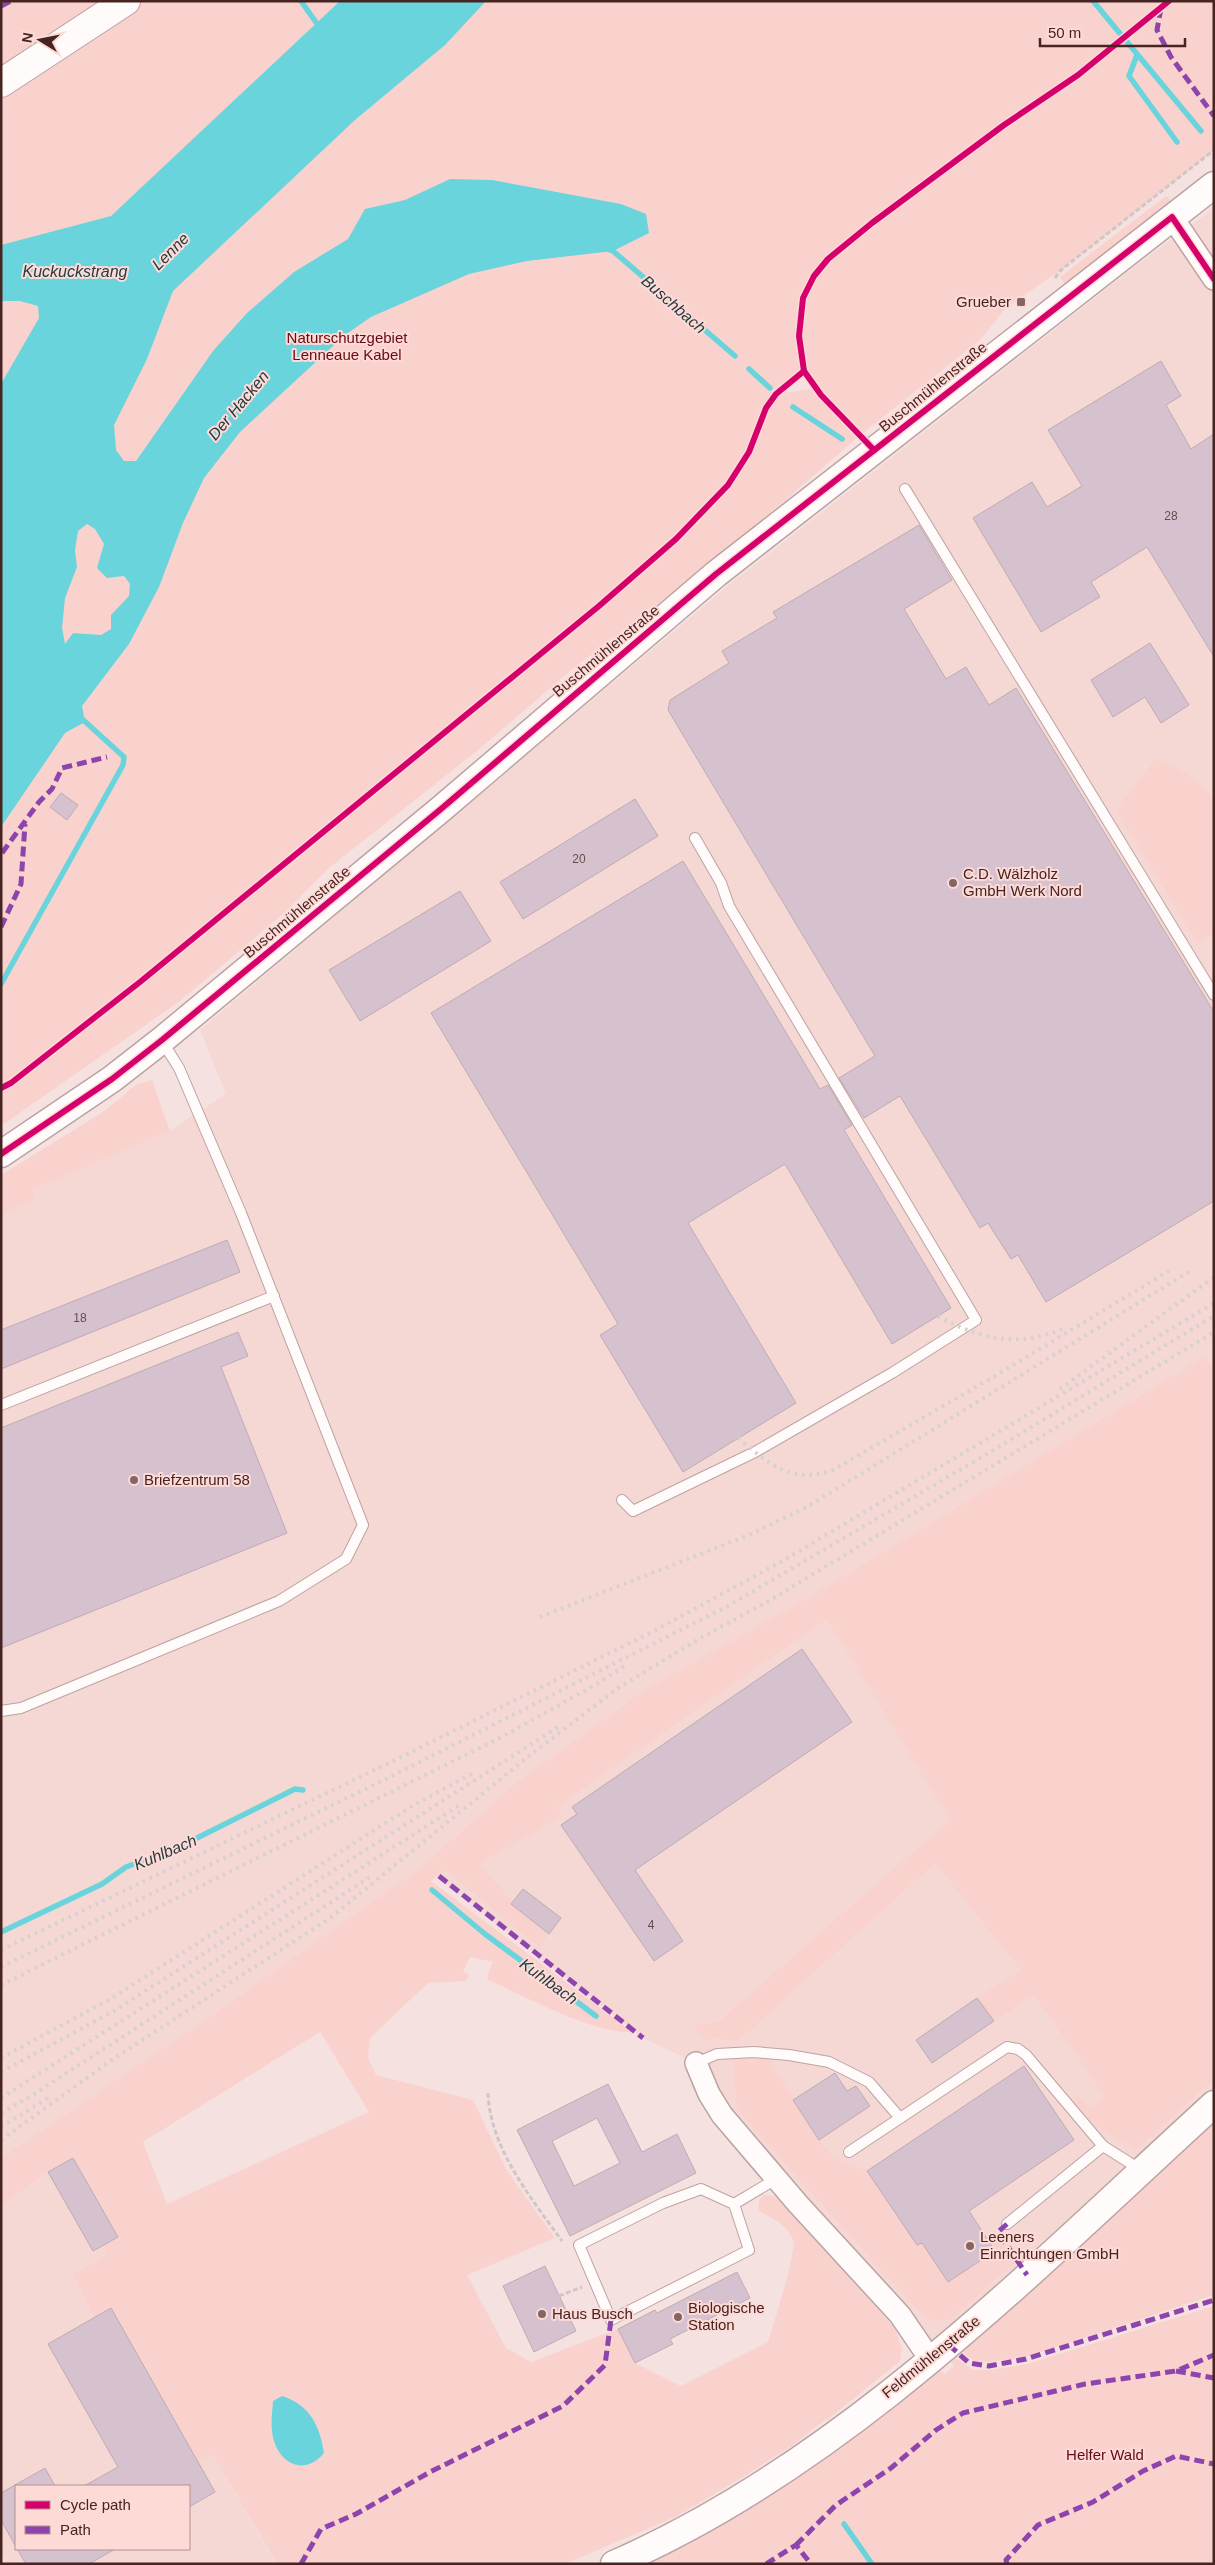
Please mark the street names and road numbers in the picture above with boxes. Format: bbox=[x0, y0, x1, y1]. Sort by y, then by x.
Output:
street label: Buschmühlenstraße bbox=[875, 338, 990, 435]
street label: Buschmühlenstraße bbox=[549, 601, 662, 700]
street label: Buschmühlenstraße bbox=[240, 862, 353, 961]
street label: Feldmühlenstraße bbox=[878, 2312, 983, 2401]

